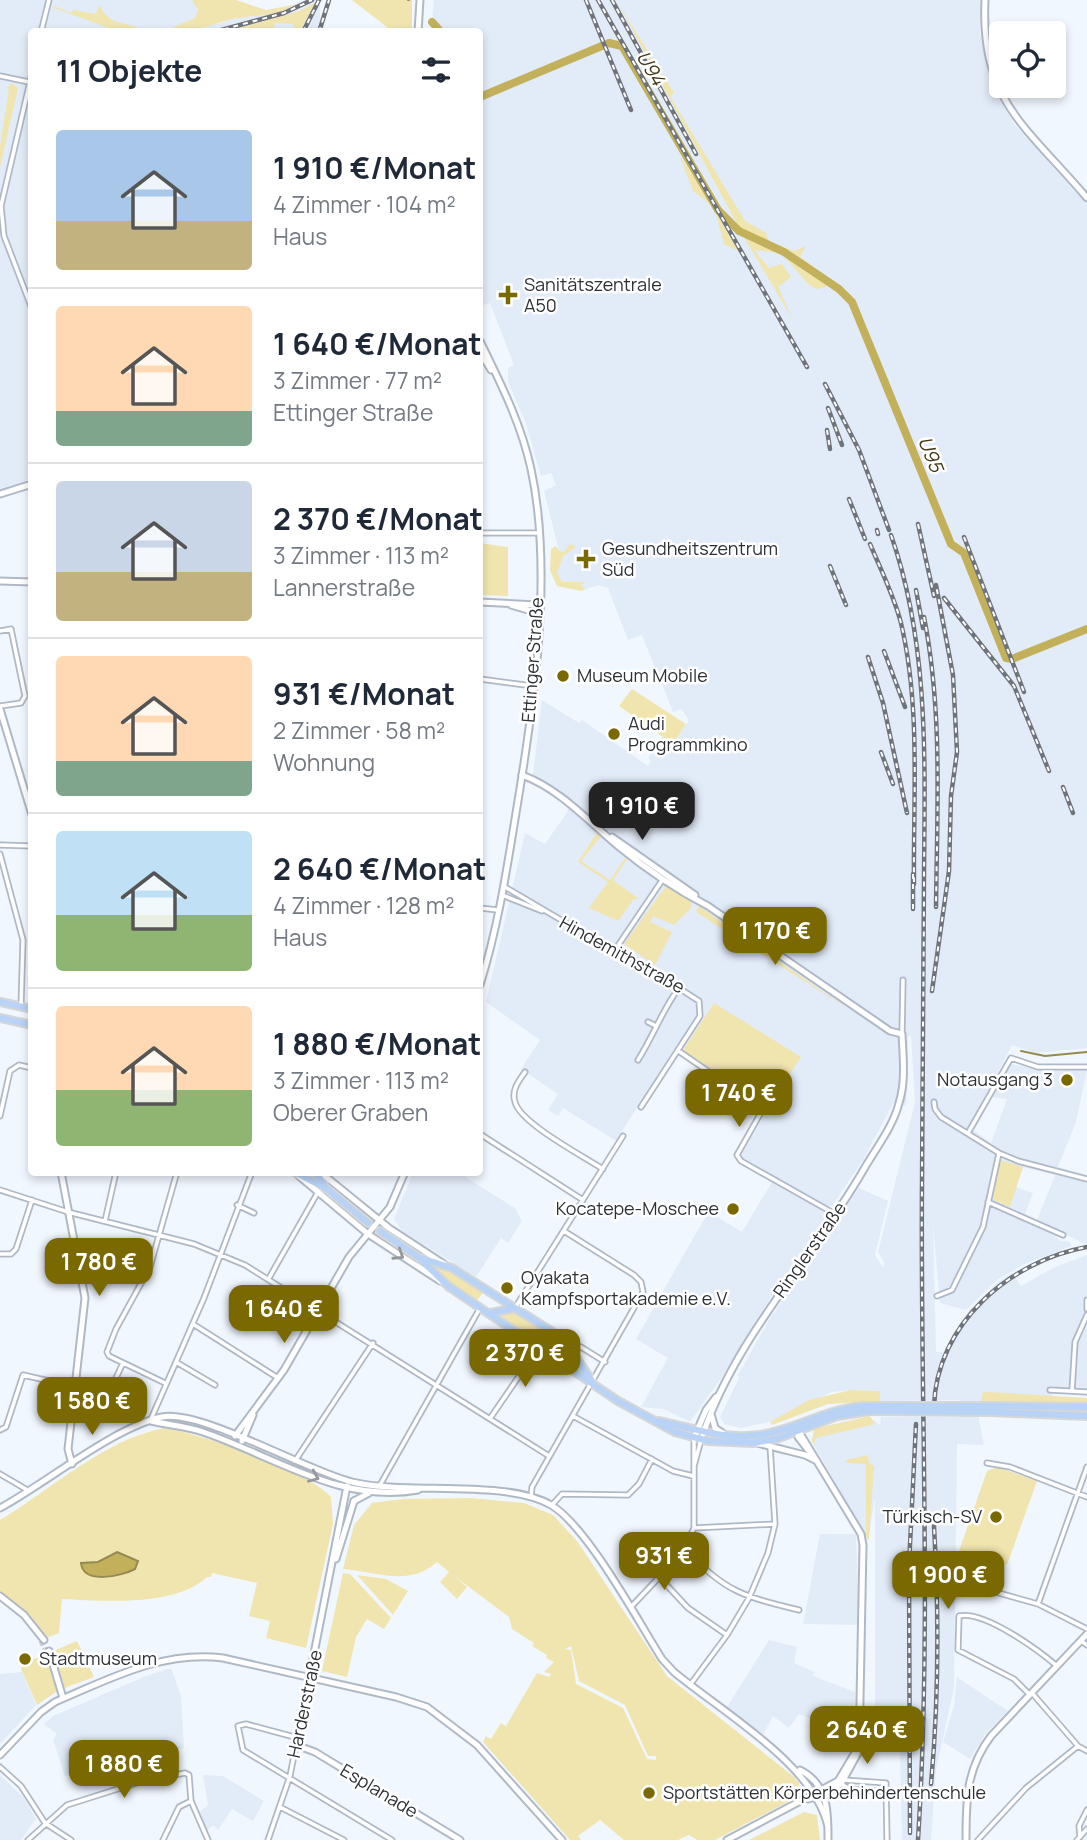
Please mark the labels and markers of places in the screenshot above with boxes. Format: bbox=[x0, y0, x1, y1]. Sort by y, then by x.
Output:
place label: Sanitätszentrale A50 bbox=[524, 272, 662, 317]
marker: Sanitätszentrale A50 bbox=[498, 285, 518, 305]
place label: Gesundheitszentrum Süd bbox=[602, 536, 778, 581]
marker: Gesundheitszentrum Süd bbox=[576, 549, 596, 569]
place label: Museum Mobile bbox=[577, 663, 708, 687]
marker: Museum Mobile bbox=[555, 668, 571, 684]
place label: Audi Programmkino bbox=[628, 711, 748, 756]
marker: Audi Programmkino bbox=[606, 726, 622, 742]
pin: 1 910 € bbox=[577, 782, 707, 842]
pin: 1 170 € bbox=[710, 908, 840, 967]
place label: Notausgang 3 bbox=[937, 1067, 1053, 1091]
pin: 1 740 € bbox=[674, 1070, 804, 1129]
marker: Notausgang 3 bbox=[1059, 1072, 1075, 1088]
place label: Kocatepe-Moschee bbox=[556, 1196, 719, 1220]
marker: Kocatepe-Moschee bbox=[725, 1201, 741, 1217]
pin: 1 780 € bbox=[34, 1238, 164, 1298]
place label: Oyakata Kampfsportakademie e.V. bbox=[521, 1265, 731, 1310]
marker: Oyakata Kampfsportakademie e.V. bbox=[499, 1280, 515, 1296]
pin: 1 640 € bbox=[219, 1286, 349, 1345]
pin: 2 370 € bbox=[460, 1330, 590, 1389]
pin: 1 580 € bbox=[27, 1378, 157, 1437]
place label: Türkisch-SV bbox=[883, 1504, 982, 1528]
marker: Türkisch-SV bbox=[988, 1509, 1004, 1525]
pin: 931 € bbox=[615, 1532, 713, 1592]
pin: 1 900 € bbox=[883, 1552, 1013, 1611]
place label: Stadtmuseum bbox=[39, 1646, 157, 1670]
marker: Stadtmuseum bbox=[17, 1651, 33, 1667]
pin: 2 640 € bbox=[802, 1706, 932, 1766]
pin: 1 880 € bbox=[59, 1741, 189, 1800]
place label: Sportstätten Körperbehindertenschule bbox=[663, 1780, 986, 1804]
marker: Sportstätten Körperbehindertenschule bbox=[641, 1785, 657, 1801]

